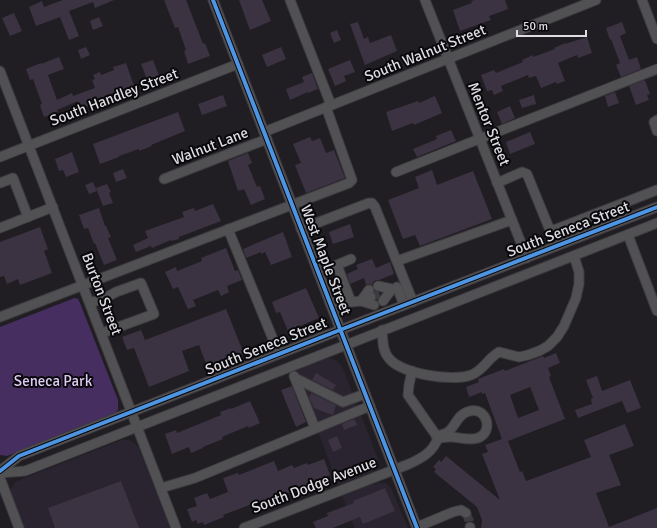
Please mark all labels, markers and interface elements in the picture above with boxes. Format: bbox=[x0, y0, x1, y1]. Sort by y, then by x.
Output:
scale bar bbox=[517, 12, 586, 38]
text: 50 m bbox=[523, 19, 548, 34]
street label: South Walnut Street bbox=[362, 20, 488, 86]
street label: South Handley Street bbox=[47, 64, 181, 130]
street label: Mentor Street bbox=[464, 80, 514, 168]
street label: Walnut Lane bbox=[169, 123, 251, 169]
street label: South Seneca Street bbox=[504, 197, 632, 261]
street label: West Maple Street bbox=[297, 202, 355, 318]
street label: Burton Street bbox=[78, 250, 126, 338]
street label: South Seneca Street bbox=[203, 313, 329, 379]
park label: Seneca Park bbox=[14, 372, 93, 390]
street label: South Dodge Avenue bbox=[249, 453, 379, 517]

